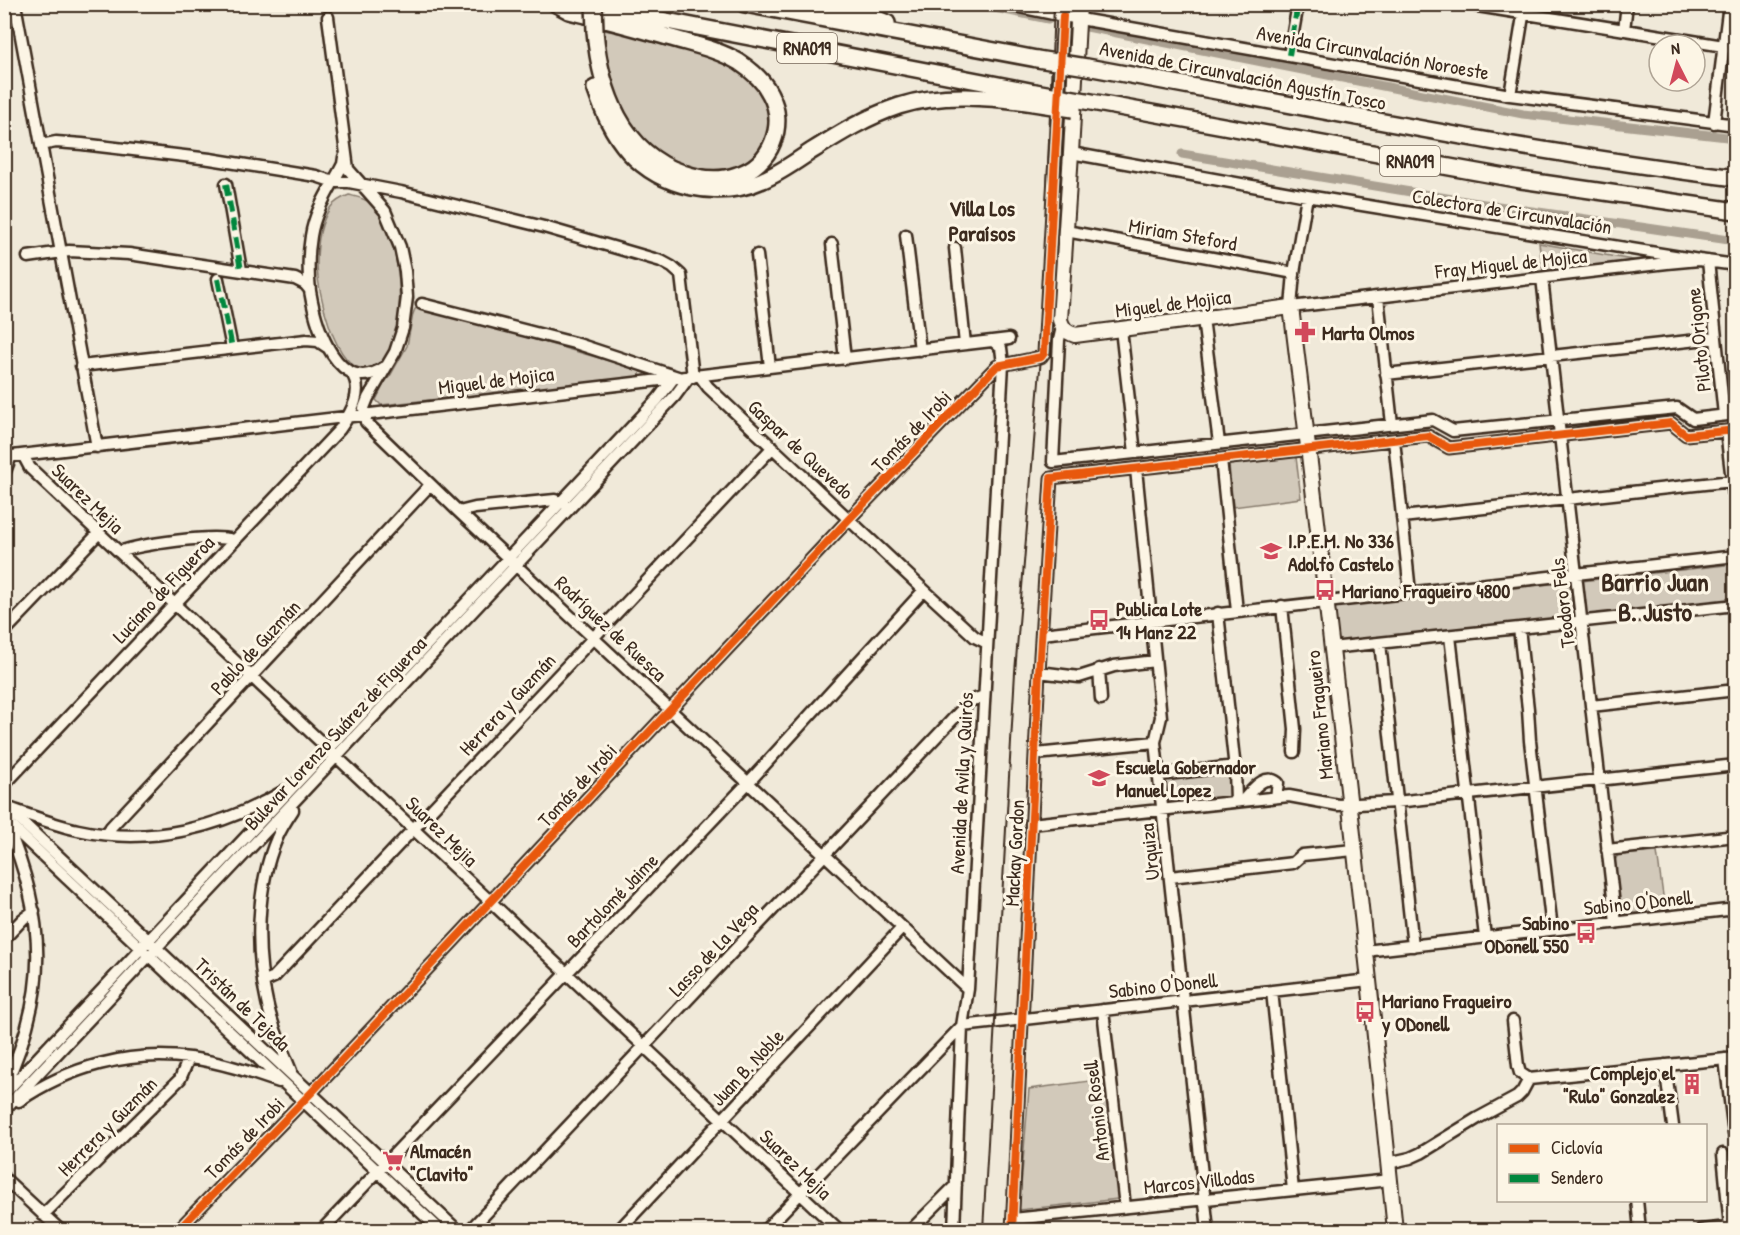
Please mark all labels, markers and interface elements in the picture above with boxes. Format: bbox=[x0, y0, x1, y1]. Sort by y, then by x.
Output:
street label: Avenida Circunvalación Noroeste bbox=[1255, 18, 1491, 86]
road number: RNA019 bbox=[777, 33, 837, 63]
north arrow bbox=[1647, 33, 1707, 93]
street label: Avenida de Circunvalación Agustín Tosco bbox=[1098, 34, 1388, 116]
text: N bbox=[1670, 37, 1681, 59]
road number: RNA019 bbox=[1380, 146, 1440, 176]
street label: Colectora de Circunvalación bbox=[1410, 182, 1614, 240]
district label: Villa Los Paraísos bbox=[948, 193, 1016, 248]
street label: Miriam Steford bbox=[1127, 211, 1239, 257]
street label: Fray Miguel de Mojica bbox=[1433, 242, 1588, 284]
street label: Miguel de Mojica bbox=[1114, 282, 1232, 323]
street label: Piloto Origone bbox=[1679, 287, 1717, 393]
place label: Marta Olmos bbox=[1322, 319, 1415, 346]
pharmacy icon: Marta Olmos bbox=[1293, 320, 1317, 344]
street label: Miguel de Mojica bbox=[437, 359, 555, 400]
street label: Tomás de Irobi bbox=[865, 384, 957, 478]
street label: Gaspar de Quevedo bbox=[742, 393, 860, 505]
street label: Suarez Mejia bbox=[46, 457, 130, 539]
place label: I.P.E.M. No 336 Adolfo Castelo bbox=[1288, 527, 1394, 577]
street label: Luciano de Figueroa bbox=[106, 529, 220, 649]
school or university icon: I.P.E.M. No 336 Adolfo Castelo bbox=[1259, 539, 1283, 563]
street label: Teodoro Fels bbox=[1543, 556, 1581, 649]
district label: Barrio Juan B. Justo bbox=[1601, 564, 1709, 629]
street label: Rodríguez de Ruesca bbox=[549, 569, 673, 687]
place label: Mariano Fragueiro 4800 bbox=[1342, 577, 1510, 605]
bus stop icon: Mariano Fragueiro 4800 bbox=[1313, 578, 1337, 602]
street label: Pablo de Guzmán bbox=[204, 594, 306, 700]
place label: Publica Lote 14 Manz 22 bbox=[1116, 595, 1202, 645]
bus stop icon: Publica Lote 14 Manz 22 bbox=[1087, 608, 1111, 632]
street label: Bulevar Lorenzo Suárez de Figueroa bbox=[238, 630, 432, 836]
street label: Herrera y Guzmán bbox=[453, 647, 561, 761]
street label: Mariano Fragueiro bbox=[1299, 649, 1339, 781]
street label: Avenida de Avila y Quirós bbox=[943, 691, 979, 875]
street label: Tomás de Irobi bbox=[531, 738, 623, 832]
place label: Escuela Gobernador Manuel Lopez bbox=[1116, 753, 1256, 804]
school or university icon: Escuela Gobernador Manuel Lopez bbox=[1087, 766, 1111, 790]
street label: Suarez Mejia bbox=[400, 790, 484, 872]
street label: Mackay Gordon bbox=[998, 799, 1030, 907]
street label: Urquiza bbox=[1133, 822, 1165, 882]
street label: Bartolomé Jaime bbox=[560, 847, 664, 953]
street label: Sabino O'Donell bbox=[1582, 883, 1694, 921]
street label: Lasso de La Vega bbox=[662, 896, 764, 1002]
place label: Sabino ODonell 550 bbox=[1484, 909, 1569, 959]
bus stop icon: Sabino ODonell 550 bbox=[1574, 921, 1598, 945]
street label: Tristán de Tejeda bbox=[189, 951, 297, 1057]
street label: Sabino O'Donell bbox=[1107, 966, 1219, 1004]
place label: Mariano Fragueiro y ODonell bbox=[1381, 987, 1512, 1038]
bus stop icon: Mariano Fragueiro y ODonell bbox=[1353, 1000, 1377, 1024]
street label: Juan B. Noble bbox=[704, 1023, 790, 1111]
street label: Antonio Rosell bbox=[1076, 1059, 1116, 1163]
place label: Complejo el "Rulo" Gonzalez bbox=[1563, 1059, 1676, 1109]
street label: Herrera y Guzmán bbox=[51, 1070, 163, 1182]
building icon: Complejo el "Rulo" Gonzalez bbox=[1680, 1072, 1704, 1096]
street label: Tomás de Irobi bbox=[198, 1091, 290, 1185]
street label: Suarez Mejia bbox=[754, 1123, 838, 1205]
legend bbox=[1497, 1124, 1707, 1202]
text: Ciclovía bbox=[1551, 1135, 1602, 1160]
place label: Almacén "Clavito" bbox=[410, 1137, 474, 1187]
supermarket icon: Almacén "Clavito" bbox=[381, 1149, 405, 1173]
street label: Marcos Villodas bbox=[1142, 1162, 1256, 1200]
text: Sendero bbox=[1551, 1165, 1603, 1190]

